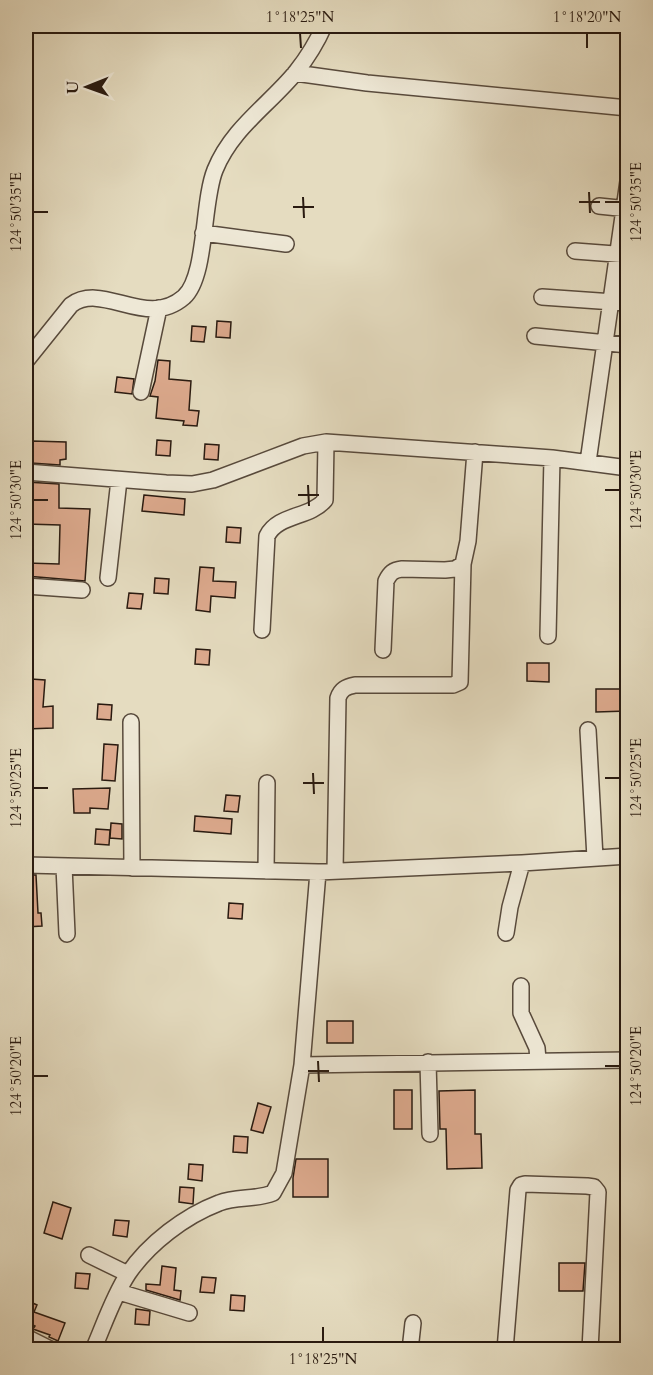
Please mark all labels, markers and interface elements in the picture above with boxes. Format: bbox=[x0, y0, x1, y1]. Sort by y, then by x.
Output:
text: 1°18'25"N bbox=[266, 7, 334, 27]
text: 1°18'20"N bbox=[553, 7, 621, 27]
north arrow bbox=[57, 57, 117, 117]
text: U bbox=[62, 81, 84, 94]
text: 124°50'35"E bbox=[626, 162, 646, 242]
text: 124°50'35"E bbox=[6, 172, 26, 252]
text: 124°50'30"E bbox=[626, 450, 646, 530]
text: 124°50'30"E bbox=[6, 460, 26, 540]
text: 124°50'25"E bbox=[626, 738, 646, 818]
text: 124°50'25"E bbox=[6, 748, 26, 828]
text: 124°50'20"E bbox=[626, 1026, 646, 1106]
text: 124°50'20"E bbox=[6, 1036, 26, 1116]
text: 1°18'25"N bbox=[289, 1349, 357, 1369]

